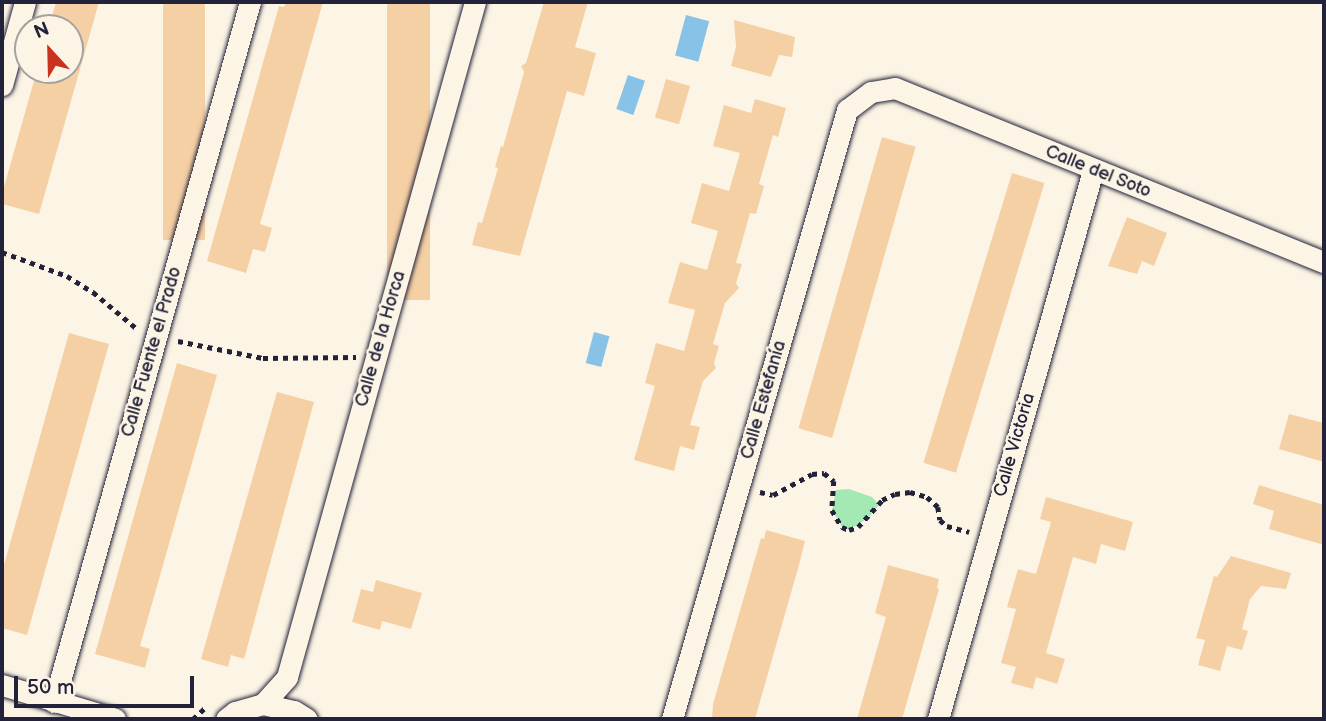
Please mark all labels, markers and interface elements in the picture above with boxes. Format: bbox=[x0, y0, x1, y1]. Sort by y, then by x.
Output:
north arrow bbox=[14, 14, 84, 84]
text: N bbox=[31, 18, 53, 44]
street label: Calle del Soto bbox=[1042, 141, 1154, 203]
street label: Calle Fuente el Prado bbox=[117, 264, 187, 440]
street label: Calle de la Horca bbox=[351, 268, 411, 410]
street label: Calle Estefanía bbox=[737, 338, 791, 462]
street label: Calle Victoria bbox=[990, 390, 1040, 500]
scale bar bbox=[18, 662, 198, 706]
text: 50 m bbox=[27, 675, 74, 700]

